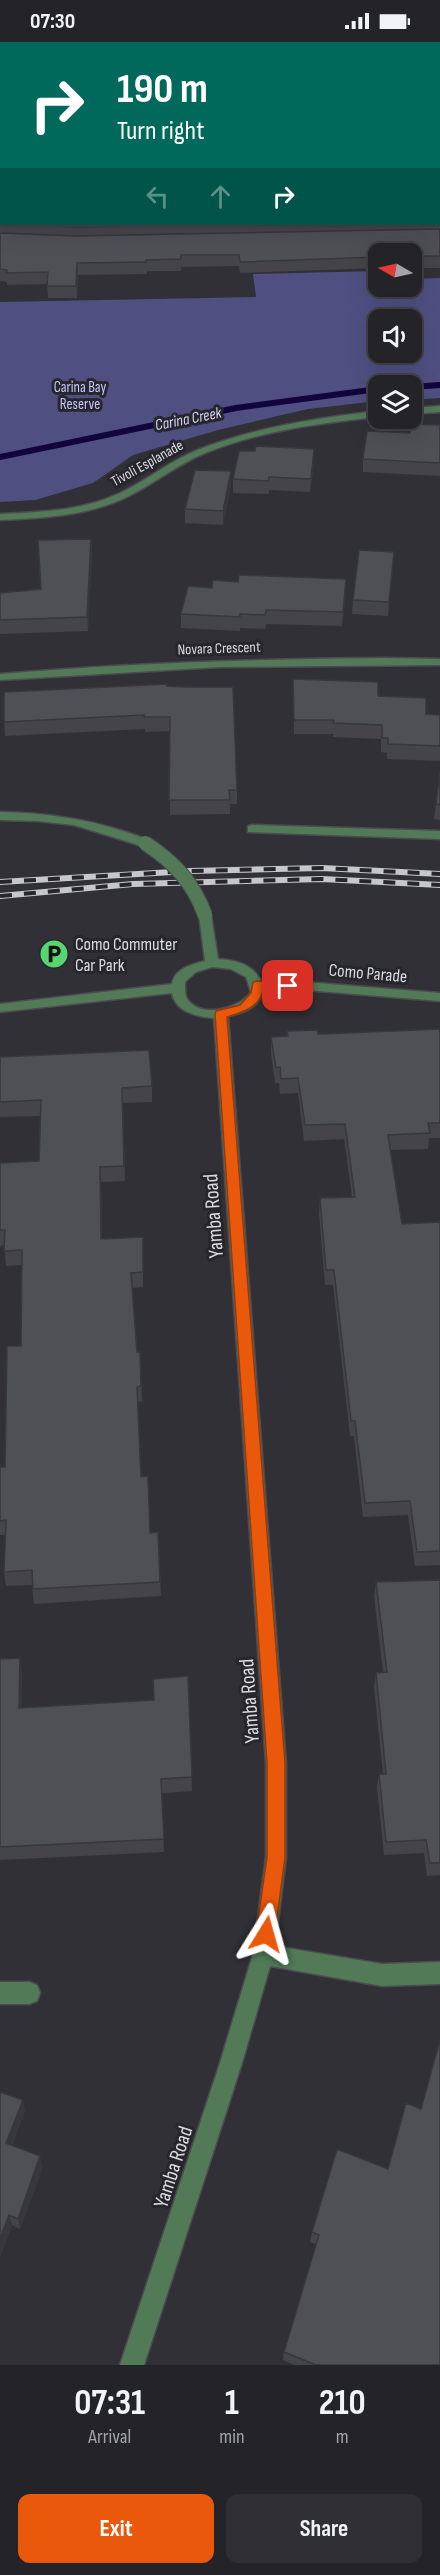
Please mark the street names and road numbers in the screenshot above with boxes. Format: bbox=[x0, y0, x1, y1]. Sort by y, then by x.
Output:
street label: Tivoli Esplanade bbox=[108, 436, 187, 491]
street label: Novara Crescent bbox=[177, 638, 261, 659]
street label: Como Parade bbox=[328, 960, 408, 987]
street label: Yamba Road bbox=[198, 1173, 229, 1259]
street label: Yamba Road bbox=[234, 1658, 265, 1744]
street label: Yamba Road bbox=[149, 2123, 198, 2211]

